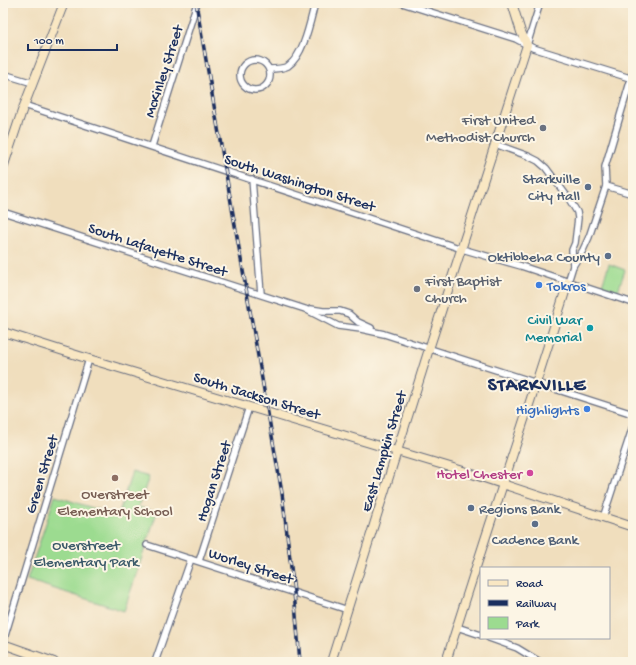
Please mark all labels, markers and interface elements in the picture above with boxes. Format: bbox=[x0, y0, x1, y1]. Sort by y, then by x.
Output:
street label: McKinley Street bbox=[141, 21, 189, 120]
scale bar bbox=[28, 26, 117, 52]
text: 100 m bbox=[33, 35, 64, 49]
place label: First United Methodist Church bbox=[426, 112, 536, 147]
marker: First United Methodist Church bbox=[538, 123, 548, 133]
street label: South Washington Street bbox=[222, 151, 379, 217]
place label: Starkville City Hall bbox=[522, 171, 580, 206]
marker: Starkville City Hall bbox=[583, 182, 593, 192]
street label: South Lafayette Street bbox=[86, 220, 231, 282]
place label: Oktibbeha County bbox=[488, 249, 601, 267]
marker: Oktibbeha County bbox=[603, 251, 613, 261]
place label: First Baptist Church bbox=[424, 273, 503, 308]
place label: Tokros bbox=[546, 278, 586, 296]
marker: Tokros bbox=[534, 280, 544, 290]
marker: First Baptist Church bbox=[412, 284, 422, 294]
place label: Civil War Memorial bbox=[525, 312, 584, 347]
marker: Civil War Memorial bbox=[585, 323, 595, 333]
street label: South Jackson Street bbox=[191, 369, 324, 425]
district label: STARKVILLE bbox=[488, 375, 586, 398]
street label: East Lampkin Street bbox=[358, 387, 412, 514]
place label: Highlights bbox=[516, 402, 579, 420]
marker: Highlights bbox=[582, 404, 592, 414]
street label: Green Street bbox=[22, 431, 64, 516]
street label: Hogan Street bbox=[193, 437, 237, 524]
place label: Hotel Chester bbox=[436, 466, 524, 484]
marker: Hotel Chester bbox=[525, 468, 535, 478]
marker: Overstreet Elementary School bbox=[110, 473, 120, 483]
place label: Overstreet Elementary School bbox=[57, 486, 173, 521]
place label: Regions Bank bbox=[479, 501, 561, 519]
marker: Regions Bank bbox=[466, 503, 476, 513]
marker: Cadence Bank bbox=[530, 519, 540, 529]
place label: Cadence Bank bbox=[492, 532, 579, 550]
park label: Overstreet Elementary Park bbox=[33, 537, 140, 572]
street label: Worley Street bbox=[206, 545, 297, 590]
legend bbox=[480, 567, 610, 639]
text: Road bbox=[516, 578, 543, 592]
text: Railway bbox=[516, 598, 556, 612]
text: Park bbox=[515, 618, 541, 632]

